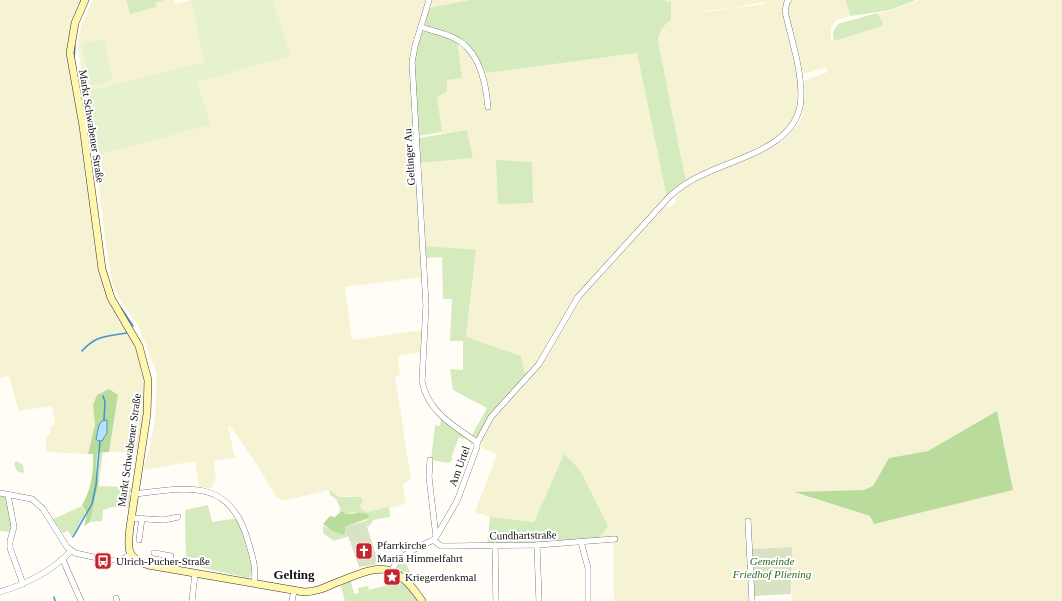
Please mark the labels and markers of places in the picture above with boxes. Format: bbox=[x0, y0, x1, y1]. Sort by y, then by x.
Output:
place label: Pfarrkirche Mariä Himmelfahrt bbox=[377, 539, 463, 564]
church icon: Pfarrkirche Mariä Himmelfahrt bbox=[354, 541, 374, 561]
bus stop icon: Ulrich-Pucher-Straße bbox=[93, 551, 113, 571]
place label: Ulrich-Pucher-Straße bbox=[116, 555, 210, 567]
place icon: Kriegerdenkmal bbox=[382, 567, 402, 587]
place label: Kriegerdenkmal bbox=[405, 571, 476, 583]

